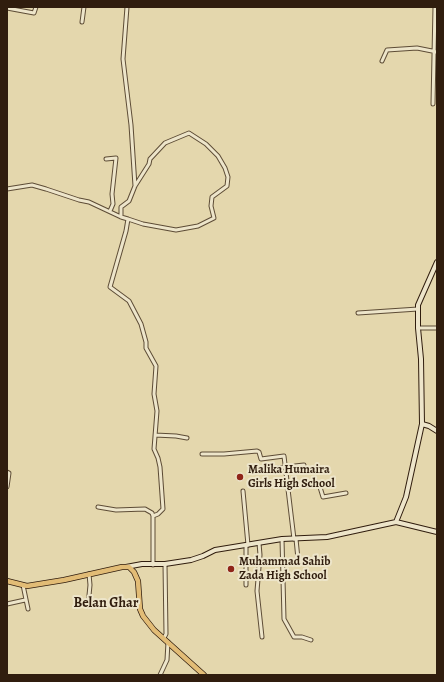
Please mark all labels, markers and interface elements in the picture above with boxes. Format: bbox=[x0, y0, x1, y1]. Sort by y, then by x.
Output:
place label: Malika Humaira Girls High School bbox=[248, 463, 335, 491]
marker: Malika Humaira Girls High School bbox=[235, 472, 245, 482]
place label: Muhammad Sahib Zada High School bbox=[239, 555, 330, 583]
marker: Muhammad Sahib Zada High School bbox=[226, 564, 236, 574]
district label: Belan Ghar bbox=[74, 596, 138, 612]

